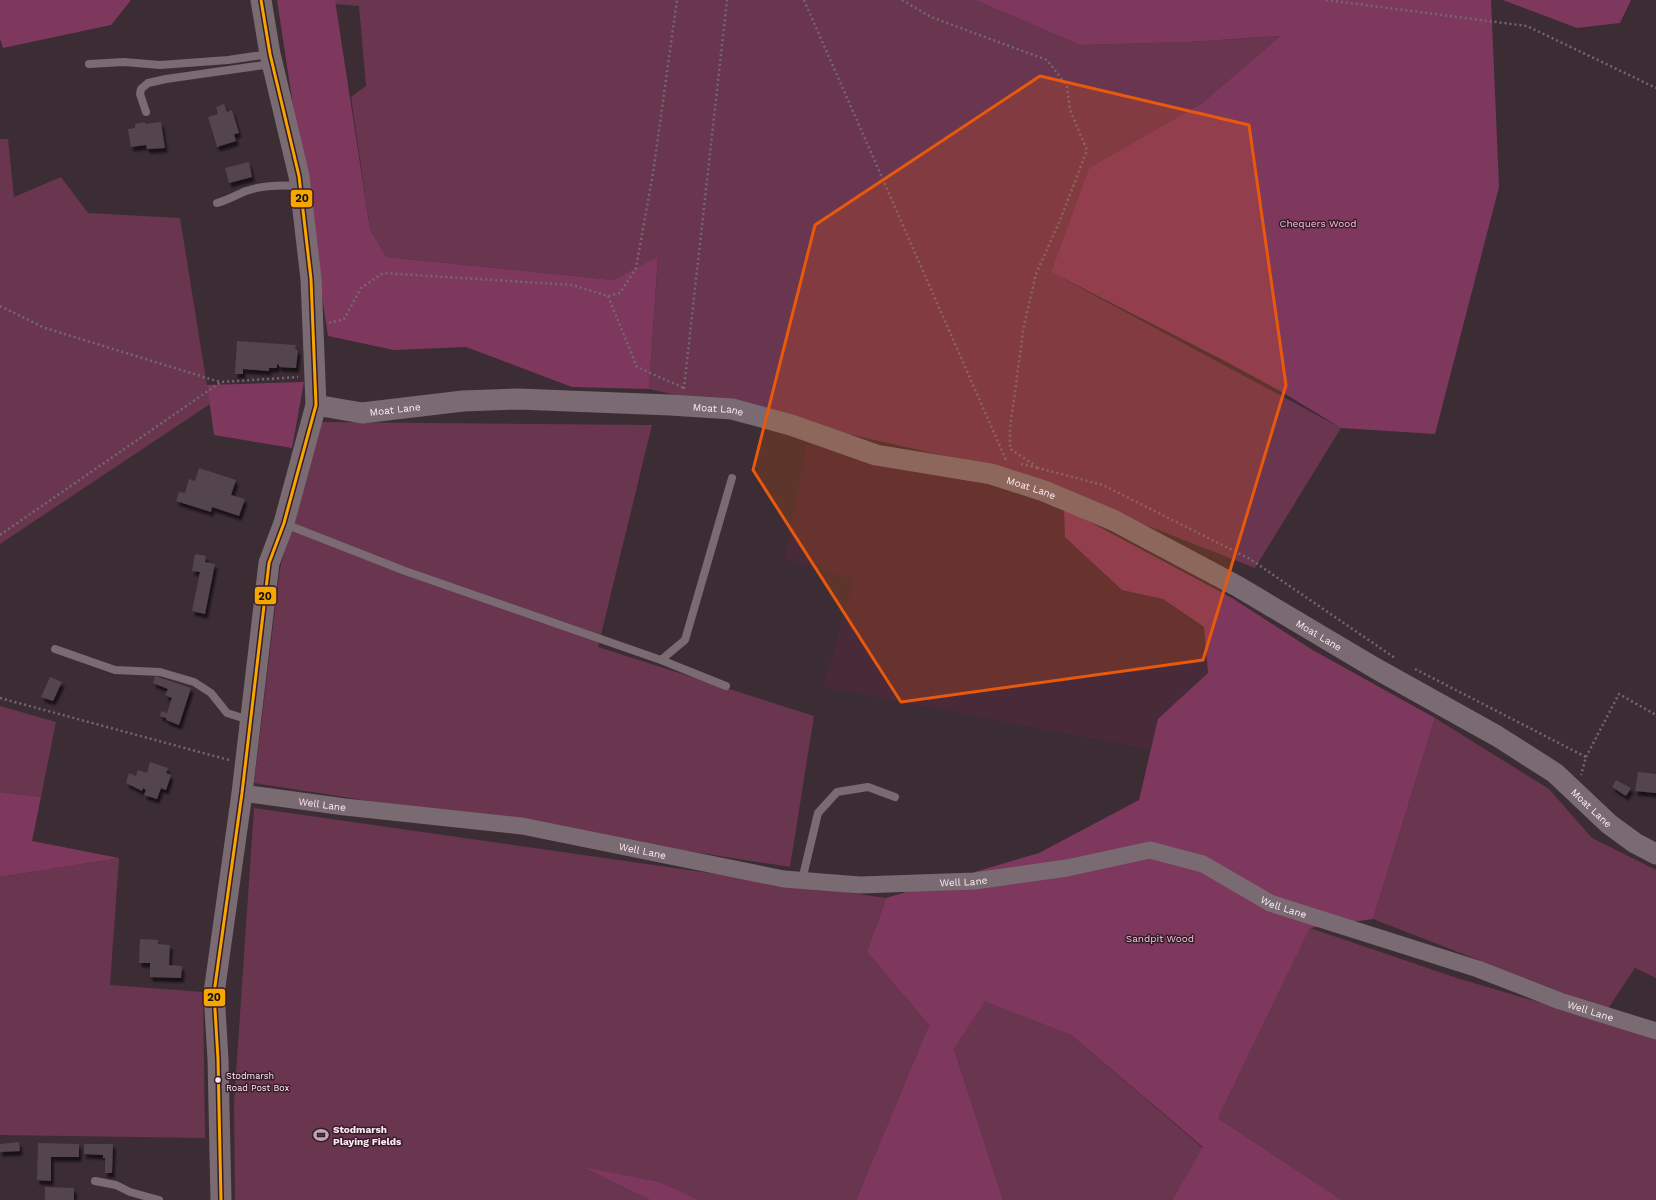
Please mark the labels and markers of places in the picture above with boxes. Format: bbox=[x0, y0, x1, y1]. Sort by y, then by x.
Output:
place label: Stodmarsh Road Post Box bbox=[226, 1071, 290, 1093]
marker: Stodmarsh Road Post Box bbox=[213, 1075, 223, 1085]
place label: Stodmarsh Playing Fields bbox=[333, 1124, 402, 1147]
sports icon: Stodmarsh Playing Fields bbox=[312, 1126, 330, 1144]

